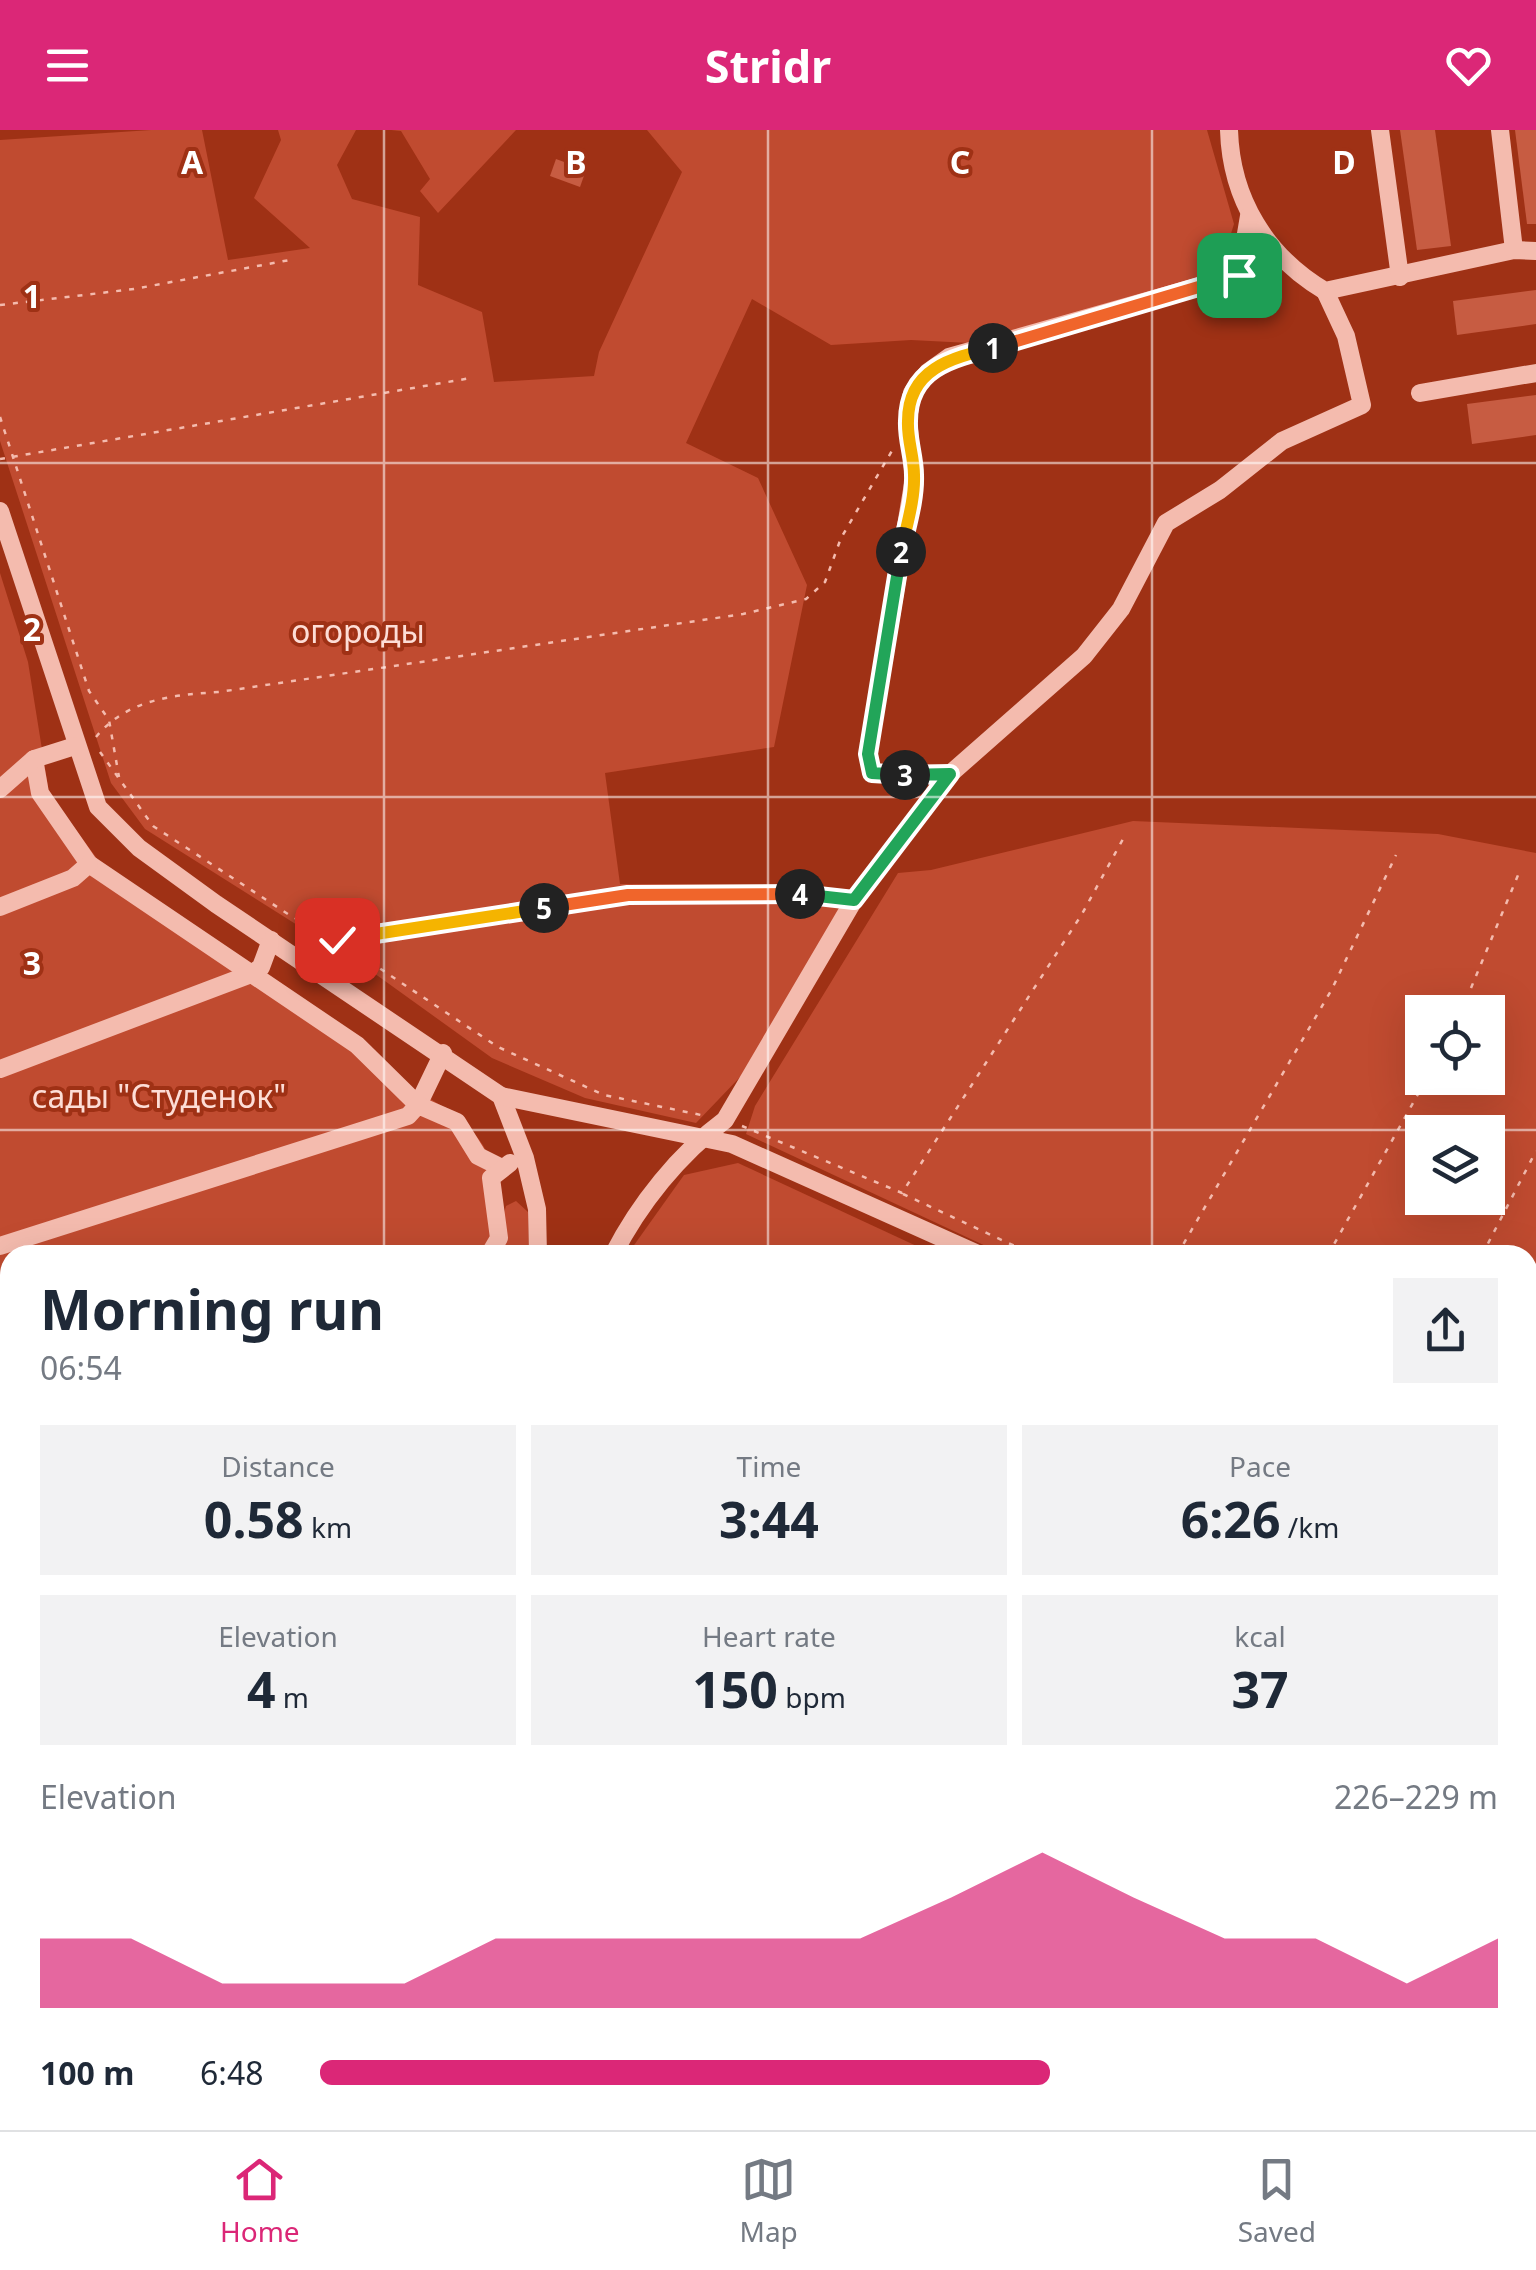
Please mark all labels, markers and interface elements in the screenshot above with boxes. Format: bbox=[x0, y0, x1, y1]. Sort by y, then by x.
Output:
text: Stridr bbox=[705, 35, 831, 96]
icon: menu bbox=[40, 38, 95, 93]
icon: heart bbox=[1441, 38, 1496, 93]
text: A bbox=[181, 140, 204, 183]
text: B bbox=[565, 140, 587, 183]
text: C bbox=[950, 140, 970, 183]
text: D bbox=[1332, 140, 1356, 183]
pin bbox=[1197, 233, 1282, 318]
icon: arrive bbox=[1212, 248, 1267, 303]
text: 1 bbox=[23, 274, 41, 317]
pin: 1 bbox=[968, 323, 1018, 373]
text: 1 bbox=[985, 329, 1001, 367]
pin: 2 bbox=[876, 527, 926, 577]
text: 2 bbox=[893, 533, 909, 571]
text: 2 bbox=[23, 607, 41, 650]
park label: огороды bbox=[291, 609, 425, 652]
pin: 3 bbox=[880, 750, 930, 800]
text: 3 bbox=[897, 756, 913, 794]
pin: 4 bbox=[775, 869, 825, 919]
text: 4 bbox=[792, 875, 808, 913]
pin: 5 bbox=[519, 883, 569, 933]
text: 5 bbox=[536, 889, 552, 927]
pin bbox=[295, 898, 380, 983]
icon: check bbox=[310, 913, 365, 968]
text: 3 bbox=[23, 941, 41, 984]
map controls bbox=[1405, 995, 1505, 1215]
button: locate bbox=[1405, 995, 1505, 1095]
park label: сады "Студенок" bbox=[32, 1074, 286, 1117]
button: layers bbox=[1405, 1115, 1505, 1215]
text: Morning run bbox=[40, 1271, 384, 1346]
button: share bbox=[1393, 1278, 1498, 1383]
text: 06:54 bbox=[40, 1346, 122, 1389]
text: Distance bbox=[221, 1447, 335, 1485]
text: Time bbox=[737, 1447, 801, 1485]
text: Pace bbox=[1229, 1447, 1291, 1485]
text: 0.58 bbox=[204, 1485, 304, 1553]
text: 3:44 bbox=[719, 1485, 819, 1553]
text: 6:26 bbox=[1181, 1485, 1281, 1553]
text: km bbox=[304, 1508, 352, 1546]
text: /km bbox=[1281, 1508, 1339, 1546]
text: Elevation bbox=[218, 1617, 338, 1655]
text: Heart rate bbox=[702, 1617, 836, 1655]
text: kcal bbox=[1234, 1617, 1286, 1655]
text: 4 bbox=[247, 1655, 276, 1723]
text: 150 bbox=[692, 1655, 778, 1723]
text: 37 bbox=[1231, 1655, 1289, 1723]
text: m bbox=[276, 1678, 309, 1716]
text: bpm bbox=[778, 1678, 846, 1716]
text: Elevation bbox=[40, 1775, 177, 1818]
text: 226–229 m bbox=[1334, 1775, 1498, 1818]
text: 100 m bbox=[40, 2051, 134, 2094]
text: 6:48 bbox=[200, 2051, 264, 2094]
tab: Home bbox=[220, 2152, 300, 2250]
tab: Map bbox=[740, 2152, 798, 2250]
tab: Saved bbox=[1238, 2152, 1316, 2250]

